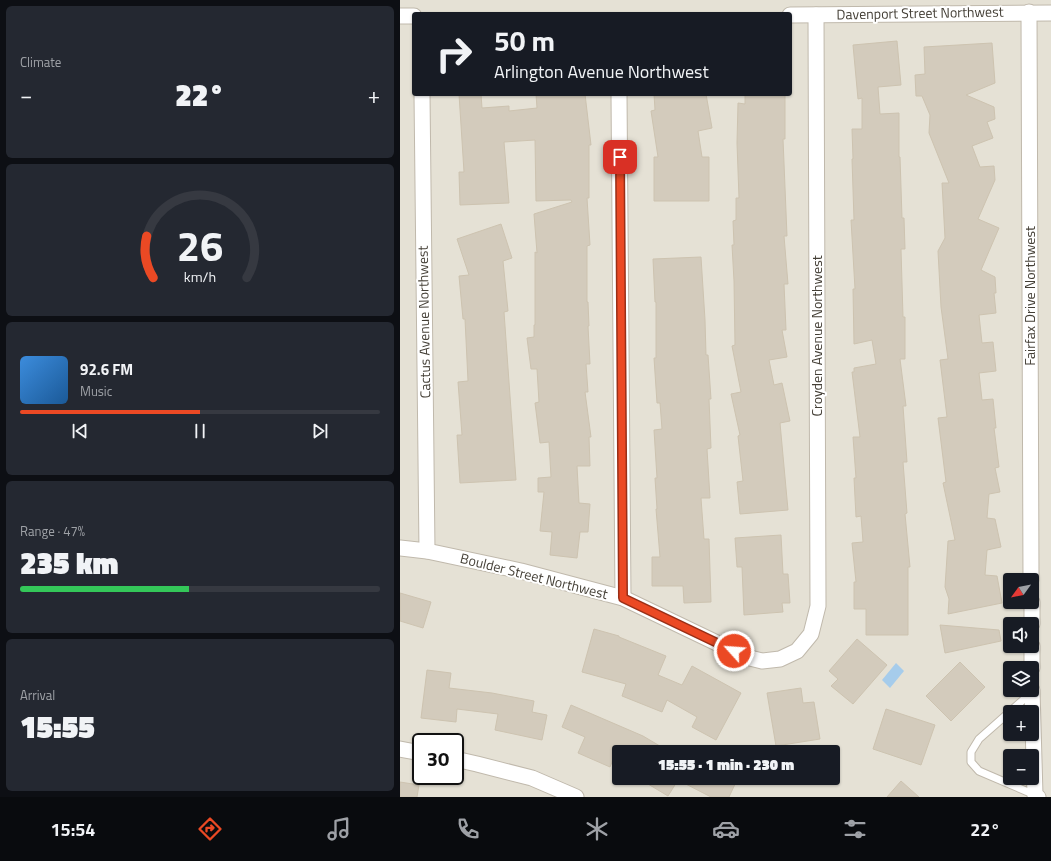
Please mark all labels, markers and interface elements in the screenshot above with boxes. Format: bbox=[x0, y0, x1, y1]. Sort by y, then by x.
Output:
street label: Davenport Street Northwest bbox=[836, 1, 1004, 24]
text: 50 m bbox=[494, 19, 555, 62]
icon: right bbox=[428, 28, 480, 80]
text: Climate bbox=[20, 52, 61, 72]
text: Arlington Avenue Northwest bbox=[494, 58, 709, 85]
text: 22° bbox=[175, 72, 225, 118]
text: − bbox=[20, 78, 32, 112]
text: + bbox=[368, 78, 380, 112]
pin bbox=[603, 140, 637, 174]
icon: arrive bbox=[609, 146, 631, 168]
text: 26 bbox=[177, 214, 223, 277]
street label: Fairfax Drive Northwest bbox=[1019, 226, 1040, 366]
street label: Cactus Avenue Northwest bbox=[412, 245, 435, 399]
street label: Croyden Avenue Northwest bbox=[806, 255, 827, 417]
text: km/h bbox=[184, 266, 216, 288]
text: 92.6 FM bbox=[80, 358, 133, 381]
text: Music bbox=[80, 381, 112, 401]
icon: previous bbox=[69, 420, 91, 442]
icon: pause bbox=[189, 420, 211, 442]
icon: next bbox=[309, 420, 331, 442]
text: Range · 47% bbox=[20, 521, 85, 541]
text: 235 km bbox=[20, 540, 118, 586]
street label: Boulder Street Northwest bbox=[458, 547, 610, 604]
north arrow bbox=[1003, 573, 1039, 609]
map controls bbox=[1003, 573, 1039, 785]
button: sound bbox=[1003, 617, 1039, 653]
position arrow bbox=[713, 630, 755, 672]
button: layers bbox=[1003, 661, 1039, 697]
text: Arrival bbox=[20, 685, 55, 705]
text: 15:55 bbox=[20, 704, 95, 750]
button: + bbox=[1003, 705, 1039, 741]
speed limit sign: 30 bbox=[412, 733, 464, 785]
button: − bbox=[1003, 749, 1039, 785]
text: 15:55 · 1 min · 230 m bbox=[658, 753, 794, 776]
icon: directions bbox=[196, 815, 224, 843]
icon: music bbox=[325, 815, 353, 843]
icon: phone bbox=[454, 815, 482, 843]
icon: climate bbox=[583, 815, 611, 843]
icon: car bbox=[712, 815, 740, 843]
icon: filters bbox=[841, 815, 869, 843]
text: 15:54 bbox=[50, 816, 95, 843]
text: 22° bbox=[970, 816, 1000, 843]

